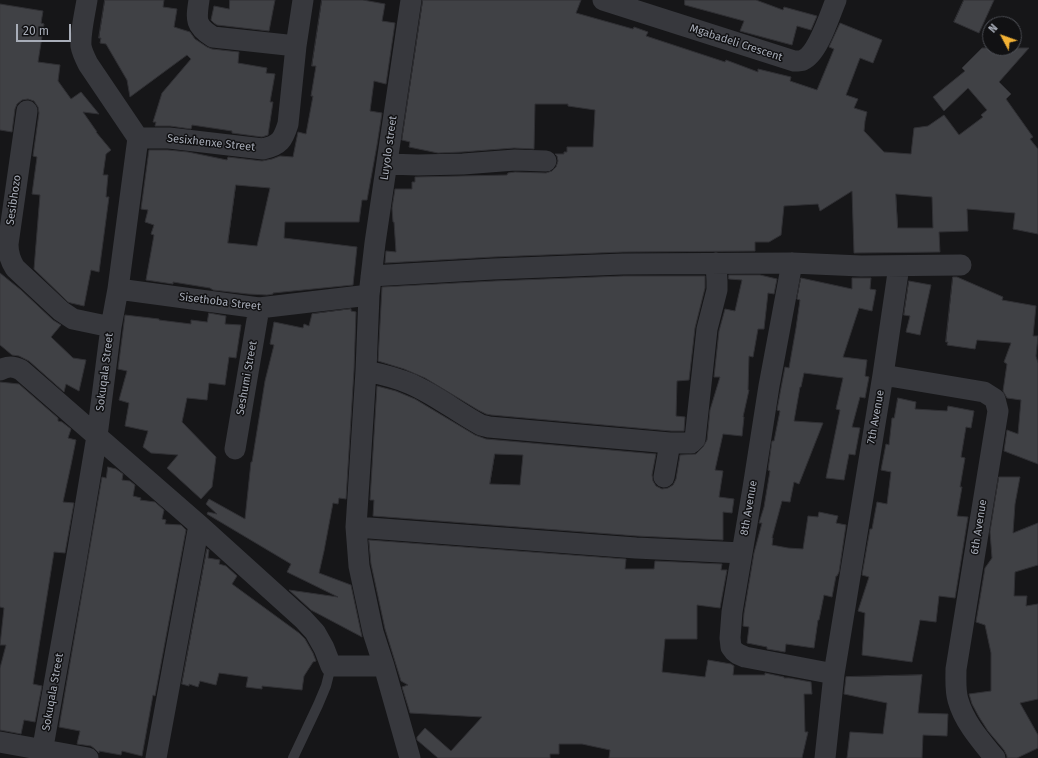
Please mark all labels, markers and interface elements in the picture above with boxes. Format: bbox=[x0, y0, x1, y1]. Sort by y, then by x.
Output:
scale bar bbox=[18, 16, 73, 42]
north arrow bbox=[982, 16, 1022, 56]
text: N bbox=[986, 21, 1001, 35]
street label: Mgabadeli Crescent bbox=[688, 22, 784, 64]
text: 20 m bbox=[23, 24, 49, 38]
street label: Luyolo street bbox=[378, 115, 400, 181]
street label: Sesixhenxe Street bbox=[166, 132, 256, 154]
street label: Sesibhozo bbox=[4, 174, 24, 226]
street label: Sisethoba Street bbox=[178, 290, 262, 314]
street label: Sokuqala Street bbox=[94, 332, 116, 412]
street label: Seshumi Street bbox=[234, 340, 260, 416]
street label: 7th Avenue bbox=[865, 389, 887, 445]
street label: 8th Avenue bbox=[738, 479, 760, 537]
street label: 6th Avenue bbox=[968, 498, 990, 556]
street label: Sokuqala Street bbox=[40, 652, 66, 732]

